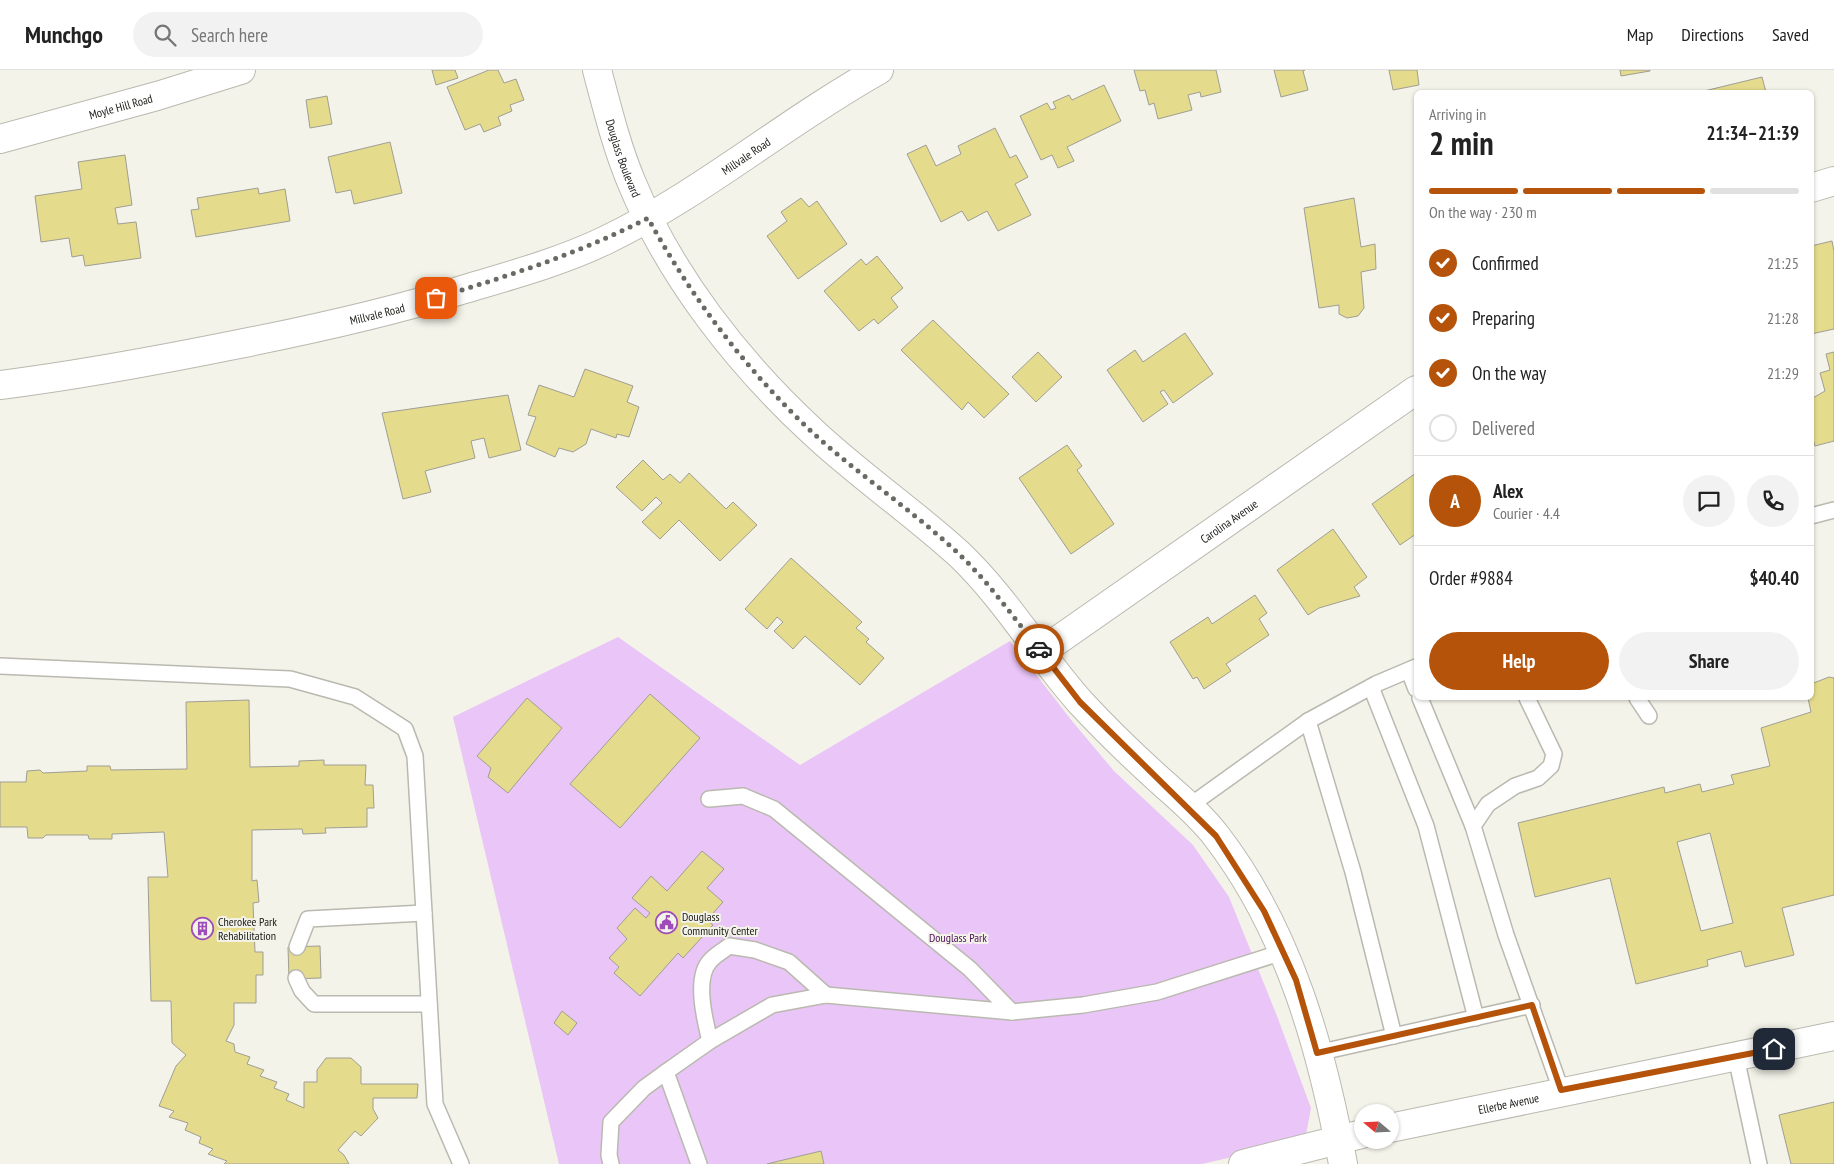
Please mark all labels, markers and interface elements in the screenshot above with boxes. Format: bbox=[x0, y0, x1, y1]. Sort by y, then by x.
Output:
search box bbox=[133, 12, 483, 57]
text: Munchgo bbox=[25, 19, 103, 50]
icon: search bbox=[151, 21, 179, 49]
text: Search here bbox=[191, 23, 268, 47]
text: Map bbox=[1627, 23, 1653, 46]
text: Directions bbox=[1681, 23, 1744, 46]
text: Saved bbox=[1772, 23, 1809, 46]
street label: Moyle Hill Road bbox=[87, 90, 154, 122]
text: Arriving in bbox=[1429, 104, 1486, 124]
street label: Douglass Boulevard bbox=[603, 117, 644, 199]
text: 21:34–21:39 bbox=[1706, 121, 1799, 145]
text: 2 min bbox=[1429, 122, 1494, 164]
street label: Millvale Road bbox=[718, 134, 773, 178]
text: On the way · 230 m bbox=[1429, 202, 1537, 222]
icon: check bbox=[1429, 249, 1457, 277]
text: Confirmed bbox=[1472, 251, 1539, 275]
text: 21:25 bbox=[1767, 253, 1799, 273]
pin bbox=[415, 277, 457, 319]
icon: bag bbox=[422, 284, 450, 312]
street label: Millvale Road bbox=[348, 299, 406, 327]
icon: check bbox=[1429, 304, 1457, 332]
text: Preparing bbox=[1472, 306, 1535, 330]
text: 21:28 bbox=[1767, 308, 1799, 328]
icon: check bbox=[1429, 359, 1457, 387]
text: On the way bbox=[1472, 361, 1546, 385]
text: 21:29 bbox=[1767, 363, 1799, 383]
text: Delivered bbox=[1472, 416, 1535, 440]
button: chat bbox=[1683, 475, 1735, 527]
button: phone bbox=[1747, 475, 1799, 527]
text: Alex bbox=[1493, 479, 1523, 503]
text: A bbox=[1450, 489, 1460, 513]
street label: Carolina Avenue bbox=[1197, 496, 1260, 546]
text: Courier · 4.4 bbox=[1493, 503, 1560, 523]
text: Order #9884 bbox=[1429, 566, 1513, 590]
text: $40.40 bbox=[1750, 566, 1799, 590]
courier bbox=[1014, 624, 1064, 674]
button: Help bbox=[1429, 632, 1609, 690]
button: Share bbox=[1619, 632, 1799, 690]
icon: car bbox=[1025, 635, 1053, 663]
place label: Douglass Community Center bbox=[682, 909, 759, 938]
public building icon: Douglass Community Center bbox=[654, 911, 678, 935]
place label: Cherokee Park Rehabilitation bbox=[218, 914, 277, 943]
building icon: Cherokee Park Rehabilitation bbox=[190, 916, 214, 940]
park label: Douglass Park bbox=[929, 930, 987, 945]
pin bbox=[1753, 1028, 1795, 1070]
icon: home bbox=[1760, 1035, 1788, 1063]
street label: Ellerbe Avenue bbox=[1477, 1090, 1540, 1117]
north arrow bbox=[1354, 1104, 1399, 1149]
map controls bbox=[1354, 1104, 1399, 1149]

